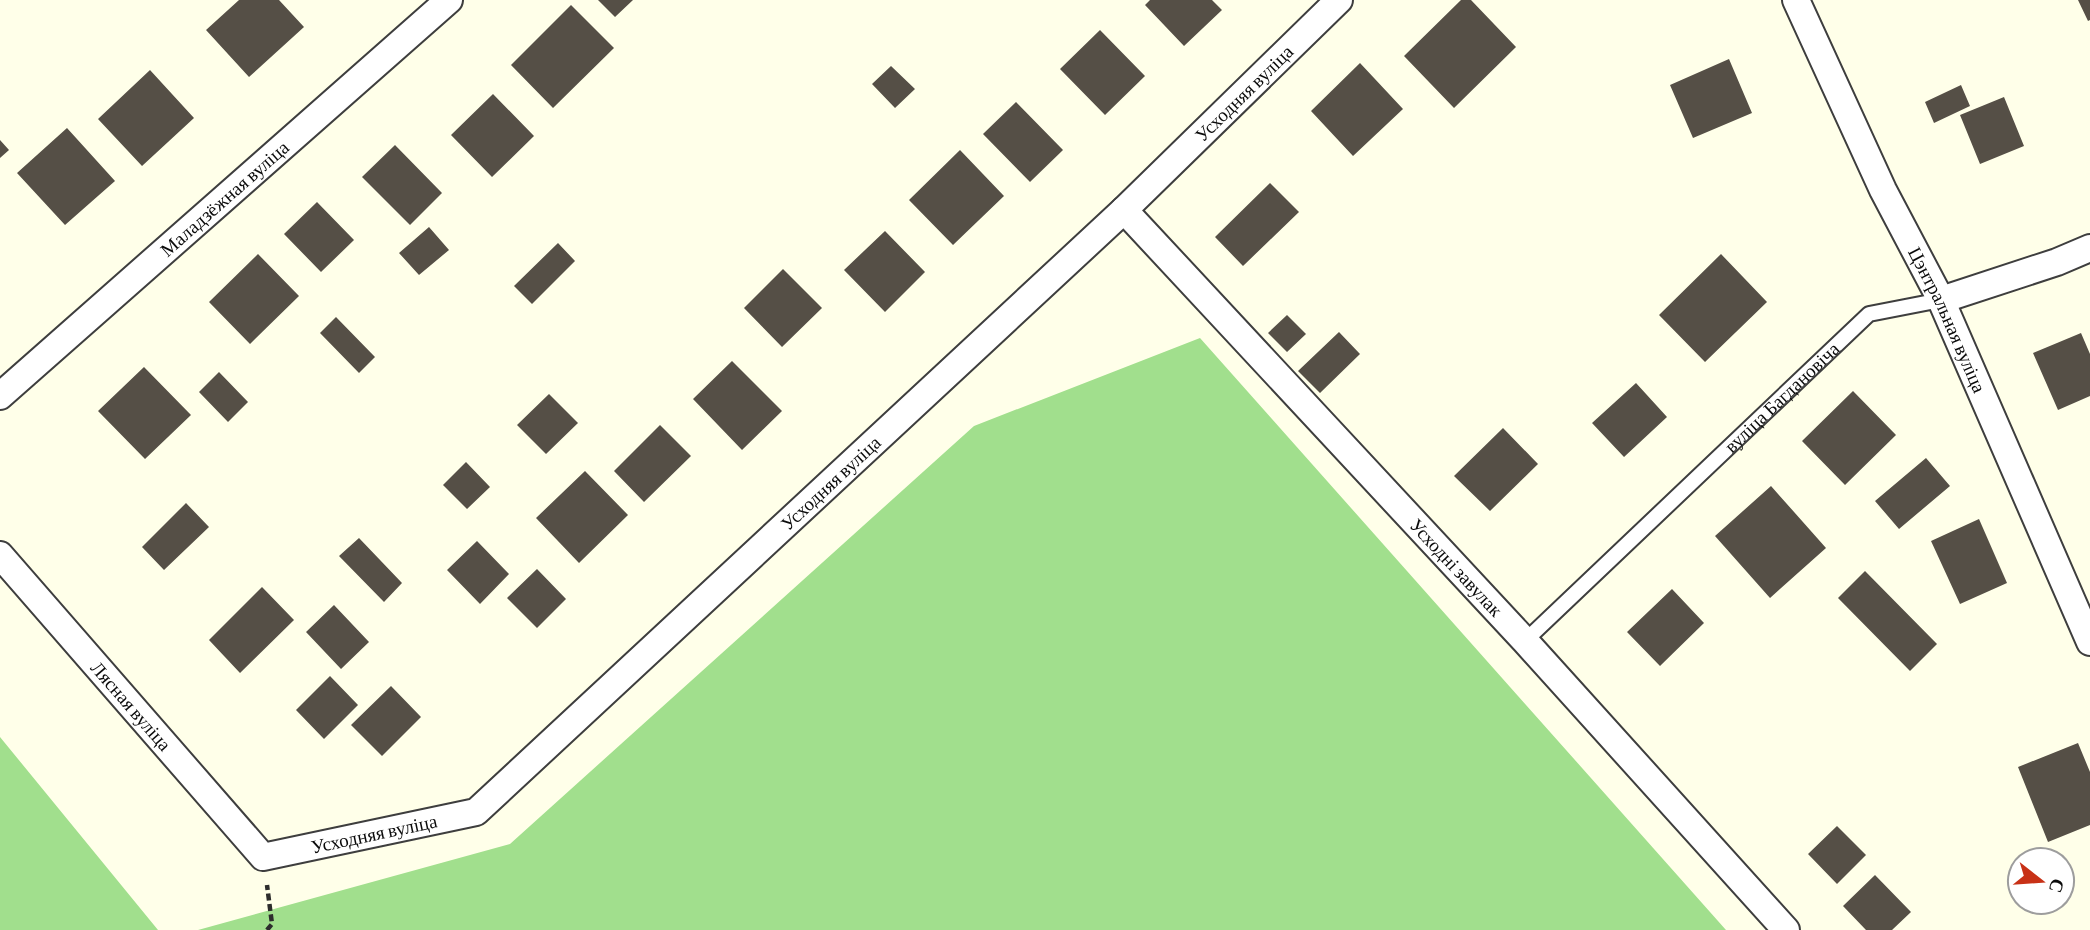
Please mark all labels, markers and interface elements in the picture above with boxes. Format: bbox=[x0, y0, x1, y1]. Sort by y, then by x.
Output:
street label: Усходняя вуліца bbox=[1190, 40, 1297, 145]
street label: Маладзёжная вуліца bbox=[156, 136, 293, 260]
street label: Цэнтральная вуліца bbox=[1904, 243, 1991, 396]
street label: вуліца Багдановіча bbox=[1720, 337, 1844, 456]
street label: Усходняя вуліца bbox=[776, 431, 885, 534]
street label: Усходні завулак bbox=[1406, 514, 1507, 621]
street label: Лясная вуліца bbox=[87, 657, 176, 755]
street label: Усходняя вуліца bbox=[309, 810, 440, 857]
north arrow bbox=[2006, 846, 2076, 916]
text: С bbox=[2045, 876, 2069, 895]

